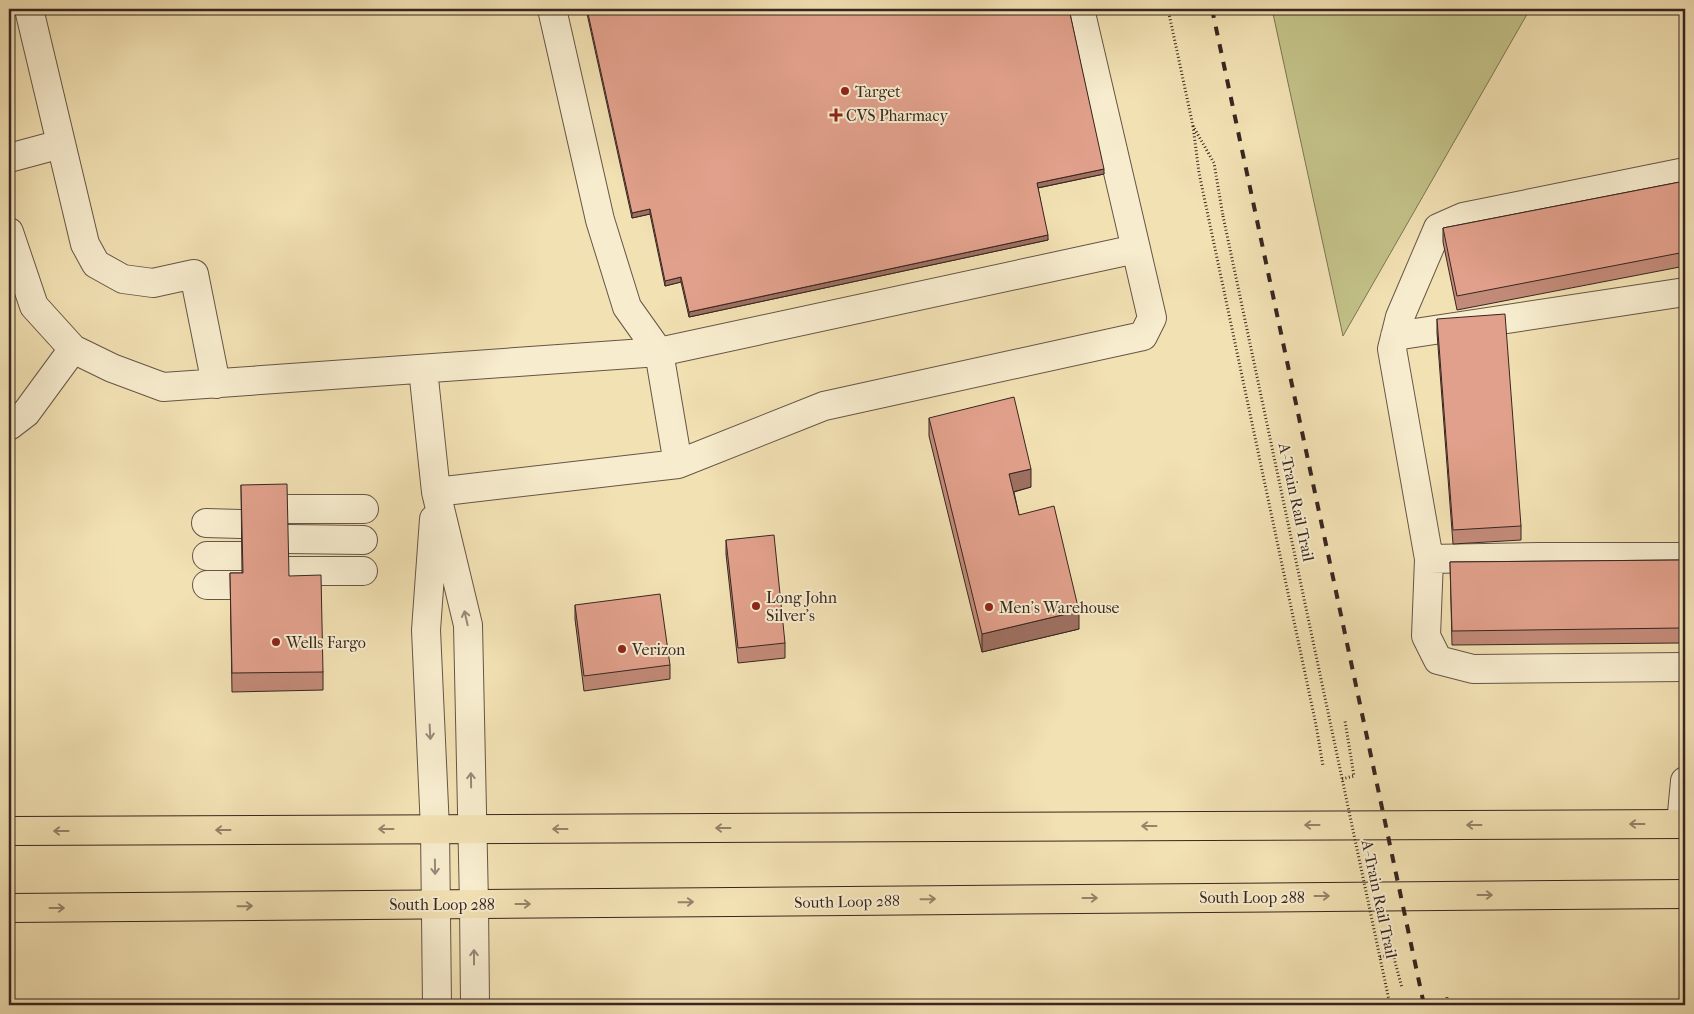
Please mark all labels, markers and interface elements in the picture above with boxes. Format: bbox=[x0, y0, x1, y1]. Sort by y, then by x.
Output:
place label: Target bbox=[855, 82, 901, 101]
marker: Target bbox=[839, 85, 851, 97]
place label: CVS Pharmacy bbox=[846, 106, 948, 125]
marker: CVS Pharmacy bbox=[830, 109, 842, 121]
street label: A-Train Rail Trail bbox=[1274, 440, 1318, 564]
place label: Long John Silver's bbox=[766, 588, 838, 625]
place label: Men's Warehouse bbox=[999, 598, 1120, 617]
marker: Long John Silver's bbox=[750, 600, 762, 612]
marker: Men's Warehouse bbox=[983, 601, 995, 613]
one-way arrow bbox=[461, 610, 470, 626]
place label: Wells Fargo bbox=[285, 633, 366, 652]
marker: Wells Fargo bbox=[270, 636, 282, 648]
place label: Verizon bbox=[631, 640, 686, 659]
marker: Verizon bbox=[616, 643, 628, 655]
one-way arrow bbox=[426, 723, 435, 739]
one-way arrow bbox=[467, 772, 476, 788]
one-way arrow bbox=[1629, 819, 1645, 829]
one-way arrow bbox=[1304, 820, 1320, 830]
one-way arrow bbox=[1466, 820, 1482, 830]
one-way arrow bbox=[1141, 821, 1158, 831]
one-way arrow bbox=[715, 823, 732, 833]
one-way arrow bbox=[378, 824, 394, 834]
one-way arrow bbox=[553, 824, 569, 834]
one-way arrow bbox=[216, 825, 232, 835]
one-way arrow bbox=[53, 826, 69, 835]
street label: A-Train Rail Trail bbox=[1357, 837, 1401, 961]
one-way arrow bbox=[430, 858, 440, 874]
street label: South Loop 288 bbox=[1199, 888, 1305, 907]
one-way arrow bbox=[1476, 890, 1493, 900]
street label: South Loop 288 bbox=[794, 891, 900, 912]
one-way arrow bbox=[1314, 891, 1330, 901]
one-way arrow bbox=[1082, 893, 1098, 903]
one-way arrow bbox=[919, 894, 935, 904]
street label: South Loop 288 bbox=[389, 895, 495, 914]
one-way arrow bbox=[677, 897, 693, 907]
one-way arrow bbox=[514, 899, 531, 909]
one-way arrow bbox=[237, 901, 253, 911]
one-way arrow bbox=[49, 903, 65, 913]
one-way arrow bbox=[469, 949, 479, 965]

